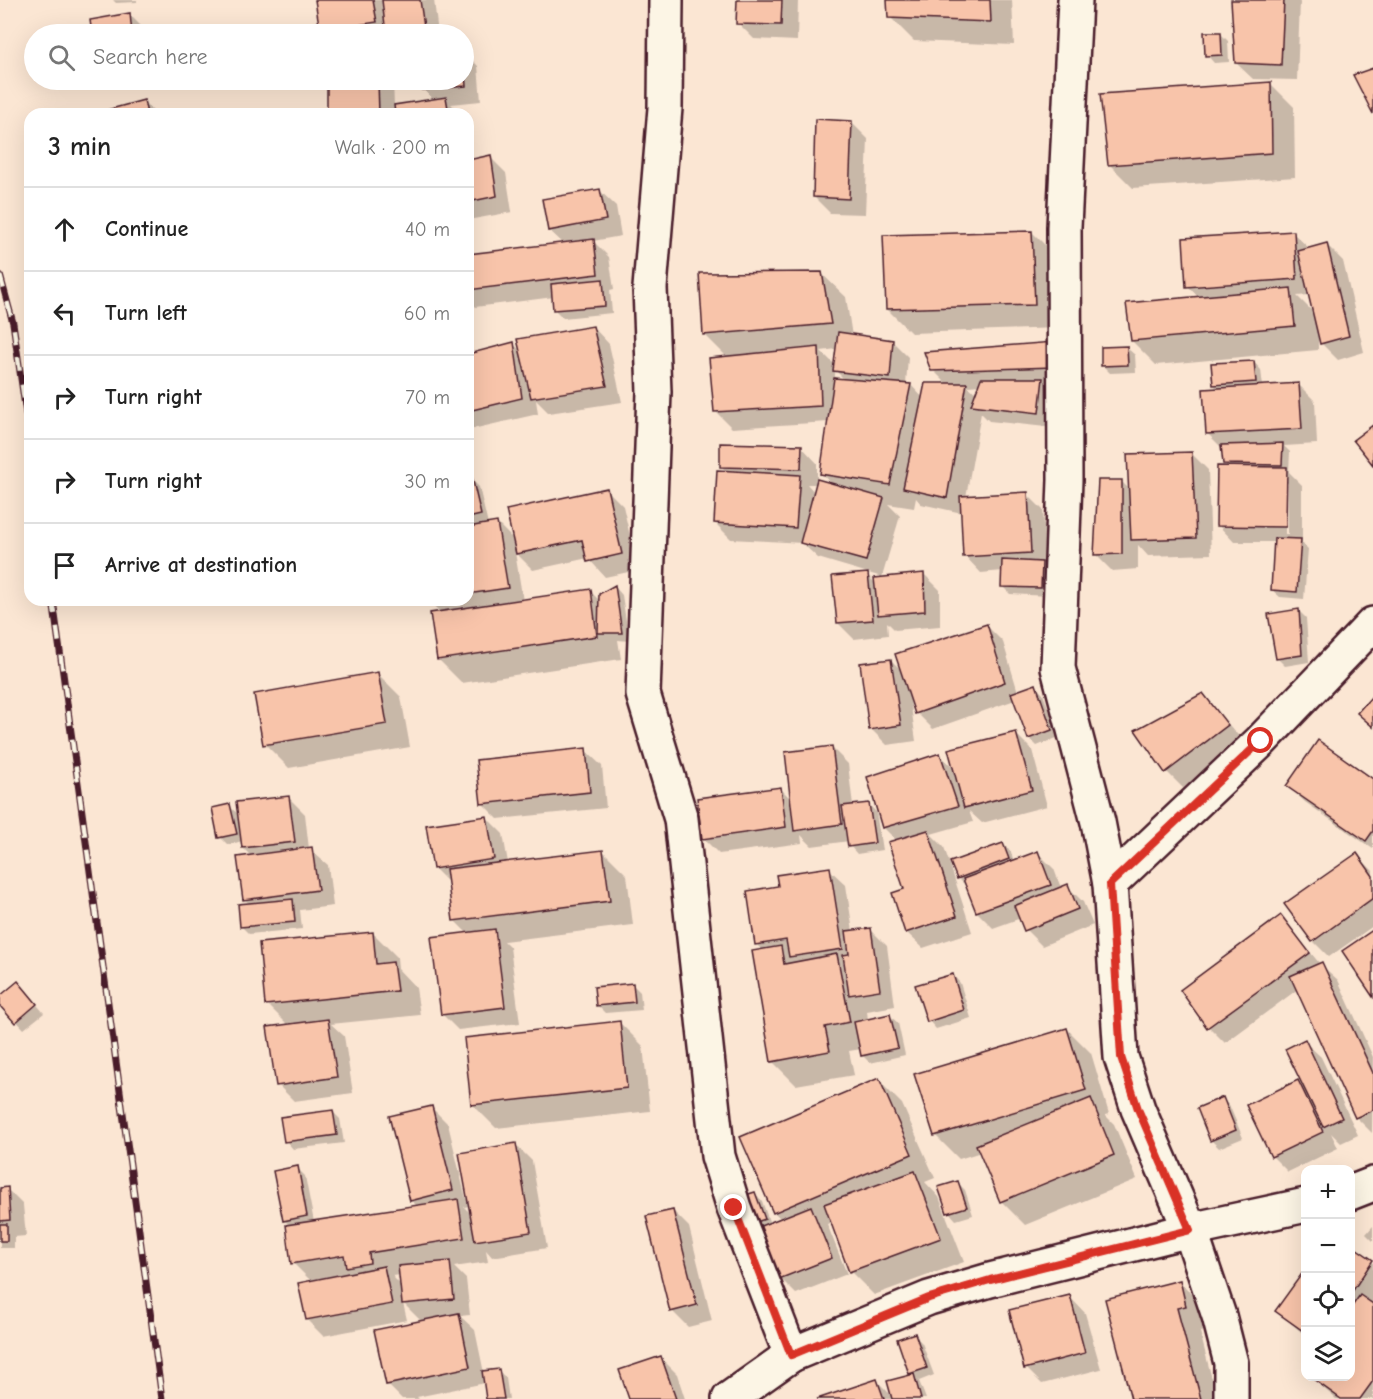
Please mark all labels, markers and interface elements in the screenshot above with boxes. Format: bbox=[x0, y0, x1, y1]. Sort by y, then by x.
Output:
search box bbox=[24, 24, 474, 90]
icon: search bbox=[45, 41, 78, 74]
text: Search here bbox=[93, 44, 208, 70]
text: 3 min bbox=[48, 132, 111, 162]
text: Walk · 200 m bbox=[335, 136, 450, 159]
icon: ahead bbox=[48, 213, 81, 246]
text: Continue bbox=[105, 216, 188, 242]
text: 40 m bbox=[405, 218, 450, 241]
icon: left bbox=[48, 297, 81, 330]
text: Turn left bbox=[105, 300, 187, 326]
text: 60 m bbox=[404, 302, 450, 325]
icon: right bbox=[48, 381, 81, 414]
text: Turn right bbox=[105, 384, 202, 410]
text: 70 m bbox=[405, 386, 450, 409]
icon: right bbox=[48, 465, 81, 498]
text: Turn right bbox=[105, 468, 202, 494]
text: 30 m bbox=[404, 470, 450, 493]
icon: arrive bbox=[48, 549, 81, 582]
text: Arrive at destination bbox=[105, 552, 297, 578]
route start bbox=[1247, 727, 1273, 753]
map controls bbox=[1301, 1165, 1355, 1381]
button: + bbox=[1301, 1165, 1355, 1219]
route end bbox=[720, 1194, 746, 1220]
button: − bbox=[1301, 1219, 1355, 1273]
button: locate bbox=[1301, 1273, 1355, 1327]
button: layers bbox=[1301, 1327, 1355, 1381]

